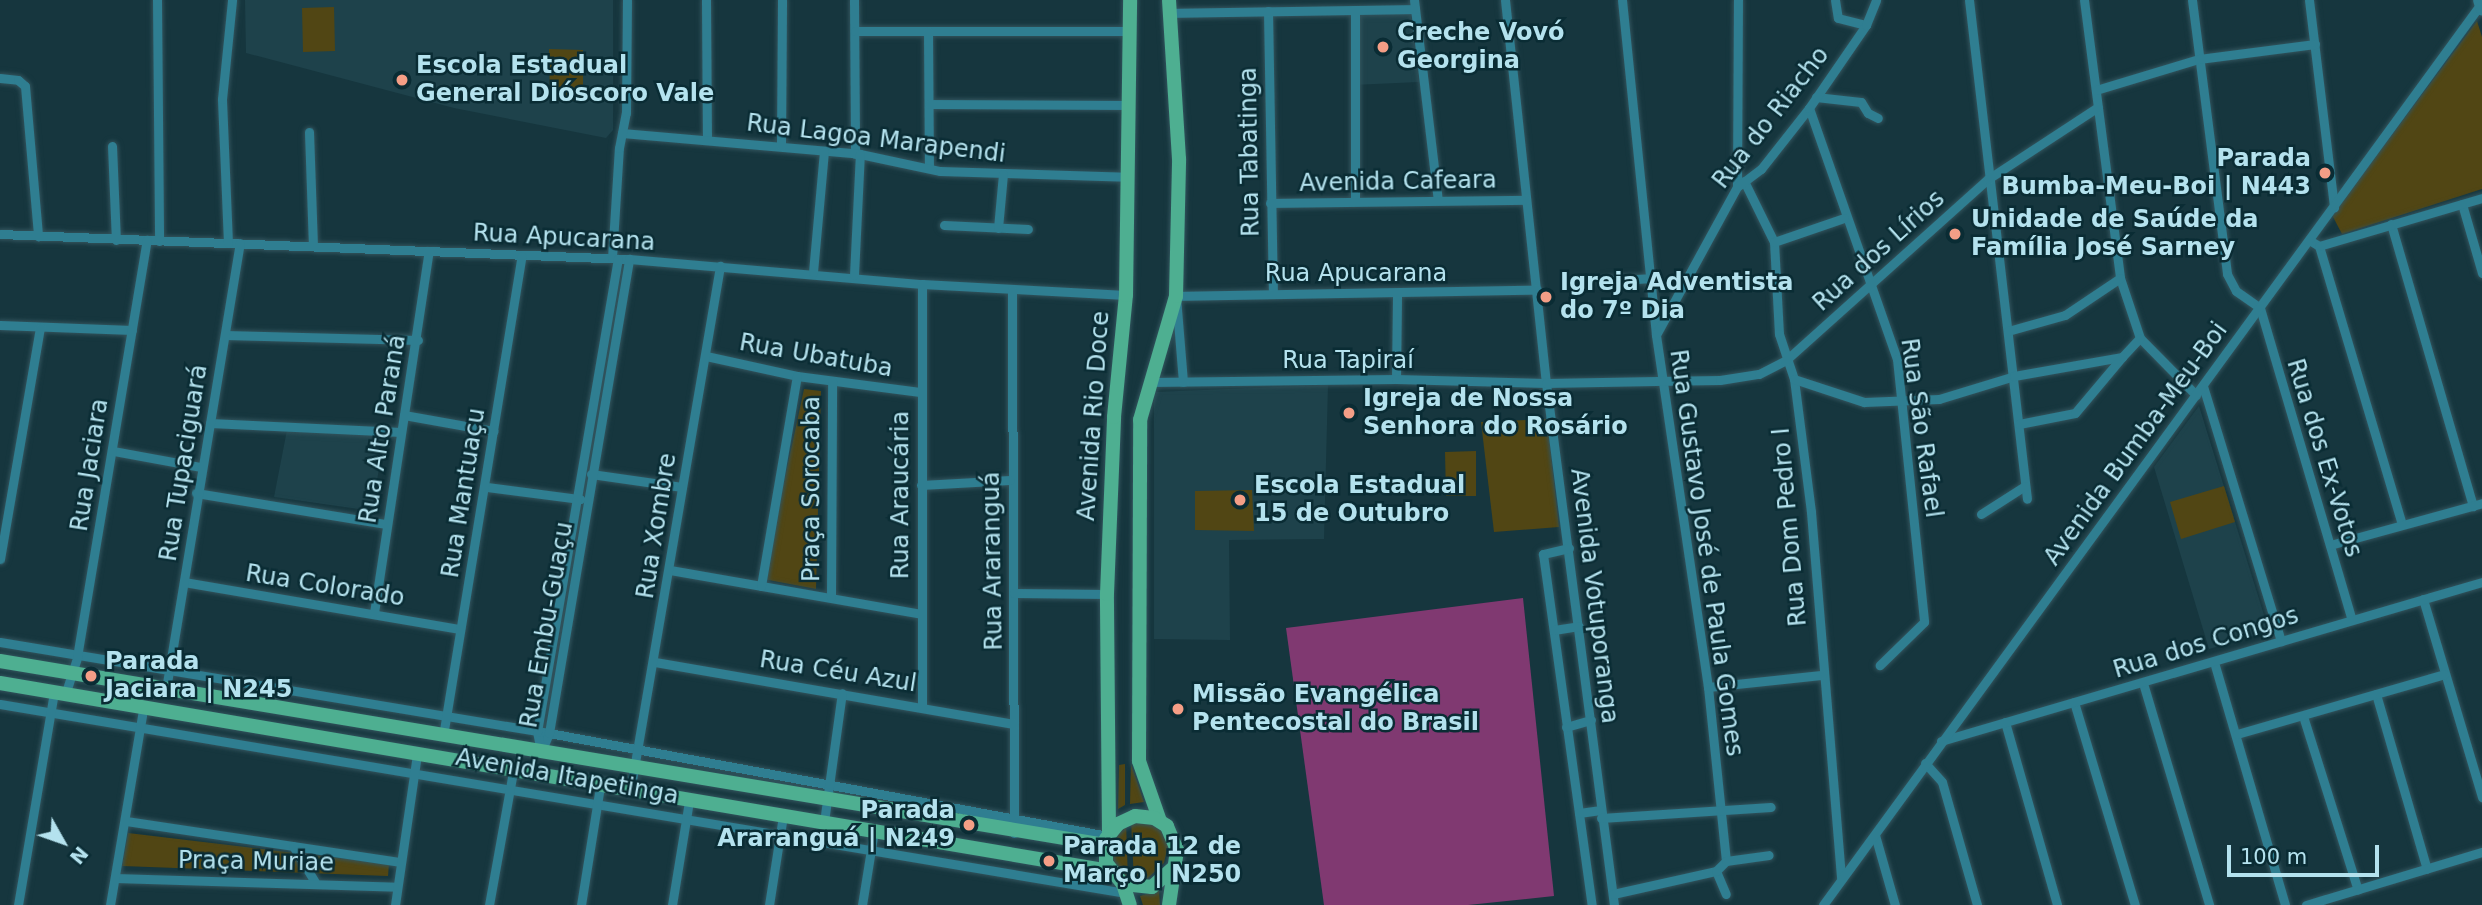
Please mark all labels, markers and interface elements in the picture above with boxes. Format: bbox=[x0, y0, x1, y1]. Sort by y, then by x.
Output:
place label: Creche Vovó Georgina bbox=[1397, 19, 1565, 75]
marker: Creche Vovó Georgina bbox=[1375, 39, 1391, 55]
street label: Rua do Riacho bbox=[1707, 41, 1835, 195]
place label: Escola Estadual General Dióscoro Vale bbox=[416, 52, 714, 108]
street label: Rua Tabatinga bbox=[1234, 67, 1266, 237]
marker: Escola Estadual General Dióscoro Vale bbox=[394, 72, 410, 88]
street label: Rua Lagoa Marapendi bbox=[745, 109, 1007, 169]
place label: Parada Bumba-Meu-Boi | N443 bbox=[2001, 145, 2311, 201]
marker: Parada Bumba-Meu-Boi | N443 bbox=[2317, 165, 2333, 181]
street label: Avenida Cafeara bbox=[1299, 166, 1497, 198]
street label: Rua dos Lírios bbox=[1807, 184, 1951, 318]
place label: Unidade de Saúde da Família José Sarney bbox=[1971, 206, 2259, 262]
street label: Rua Apucarana bbox=[472, 219, 656, 257]
marker: Unidade de Saúde da Família José Sarney bbox=[1945, 224, 1965, 244]
street label: Rua Apucarana bbox=[1265, 260, 1447, 288]
place label: Igreja Adventista do 7º Dia bbox=[1560, 269, 1793, 325]
marker: Igreja Adventista do 7º Dia bbox=[1538, 289, 1554, 305]
street label: Avenida Rio Doce bbox=[1072, 310, 1116, 522]
street label: Avenida Bumba-Meu-Boi bbox=[2038, 317, 2234, 571]
street label: Rua Ubatuba bbox=[737, 328, 895, 384]
street label: Rua Alto Paraná bbox=[354, 333, 412, 525]
street label: Rua São Rafael bbox=[1894, 336, 1948, 520]
street label: Rua Tapiraí bbox=[1282, 347, 1414, 375]
street label: Rua Gustavo José de Paula Gomes bbox=[1663, 348, 1749, 758]
street label: Rua dos Ex-Votos bbox=[2280, 355, 2368, 561]
street label: Rua Tupaciguará bbox=[154, 363, 214, 563]
place label: Igreja de Nossa Senhora do Rosário bbox=[1363, 385, 1628, 441]
street label: Praça Sorocaba bbox=[798, 396, 826, 582]
street label: Rua Jaciara bbox=[65, 397, 115, 533]
marker: Igreja de Nossa Senhora do Rosário bbox=[1341, 405, 1357, 421]
street label: Rua Mantuaçu bbox=[436, 406, 492, 580]
street label: Rua Araucária bbox=[887, 411, 915, 579]
street label: Rua Dom Pedro I bbox=[1767, 426, 1813, 628]
street label: Rua Xombre bbox=[631, 451, 683, 601]
street label: Avenida Votuporanga bbox=[1564, 467, 1624, 725]
street label: Rua Araranguá bbox=[977, 471, 1009, 651]
place label: Escola Estadual 15 de Outubro bbox=[1254, 472, 1465, 528]
marker: Escola Estadual 15 de Outubro bbox=[1232, 492, 1248, 508]
street label: Rua Embu-Guaçu bbox=[515, 520, 579, 730]
street label: Rua Colorado bbox=[244, 559, 406, 613]
street label: Rua dos Congos bbox=[2110, 601, 2302, 685]
street label: Rua Céu Azul bbox=[758, 645, 918, 699]
place label: Parada Jaciara | N245 bbox=[105, 648, 292, 704]
marker: Parada Jaciara | N245 bbox=[83, 668, 99, 684]
place label: Missão Evangélica Pentecostal do Brasil bbox=[1192, 681, 1479, 737]
marker: Missão Evangélica Pentecostal do Brasil bbox=[1170, 701, 1186, 717]
street label: Avenida Itapetinga bbox=[453, 743, 681, 811]
place label: Parada Araranguá | N249 bbox=[717, 797, 955, 853]
north arrow bbox=[28, 807, 98, 877]
marker: Parada Araranguá | N249 bbox=[961, 817, 977, 833]
scale bar bbox=[2230, 832, 2382, 876]
place label: Parada 12 de Março | N250 bbox=[1063, 833, 1241, 889]
text: N bbox=[66, 842, 93, 869]
text: 100 m bbox=[2240, 845, 2307, 869]
street label: Praça Muriae bbox=[178, 846, 334, 878]
marker: Parada 12 de Março | N250 bbox=[1041, 853, 1057, 869]

